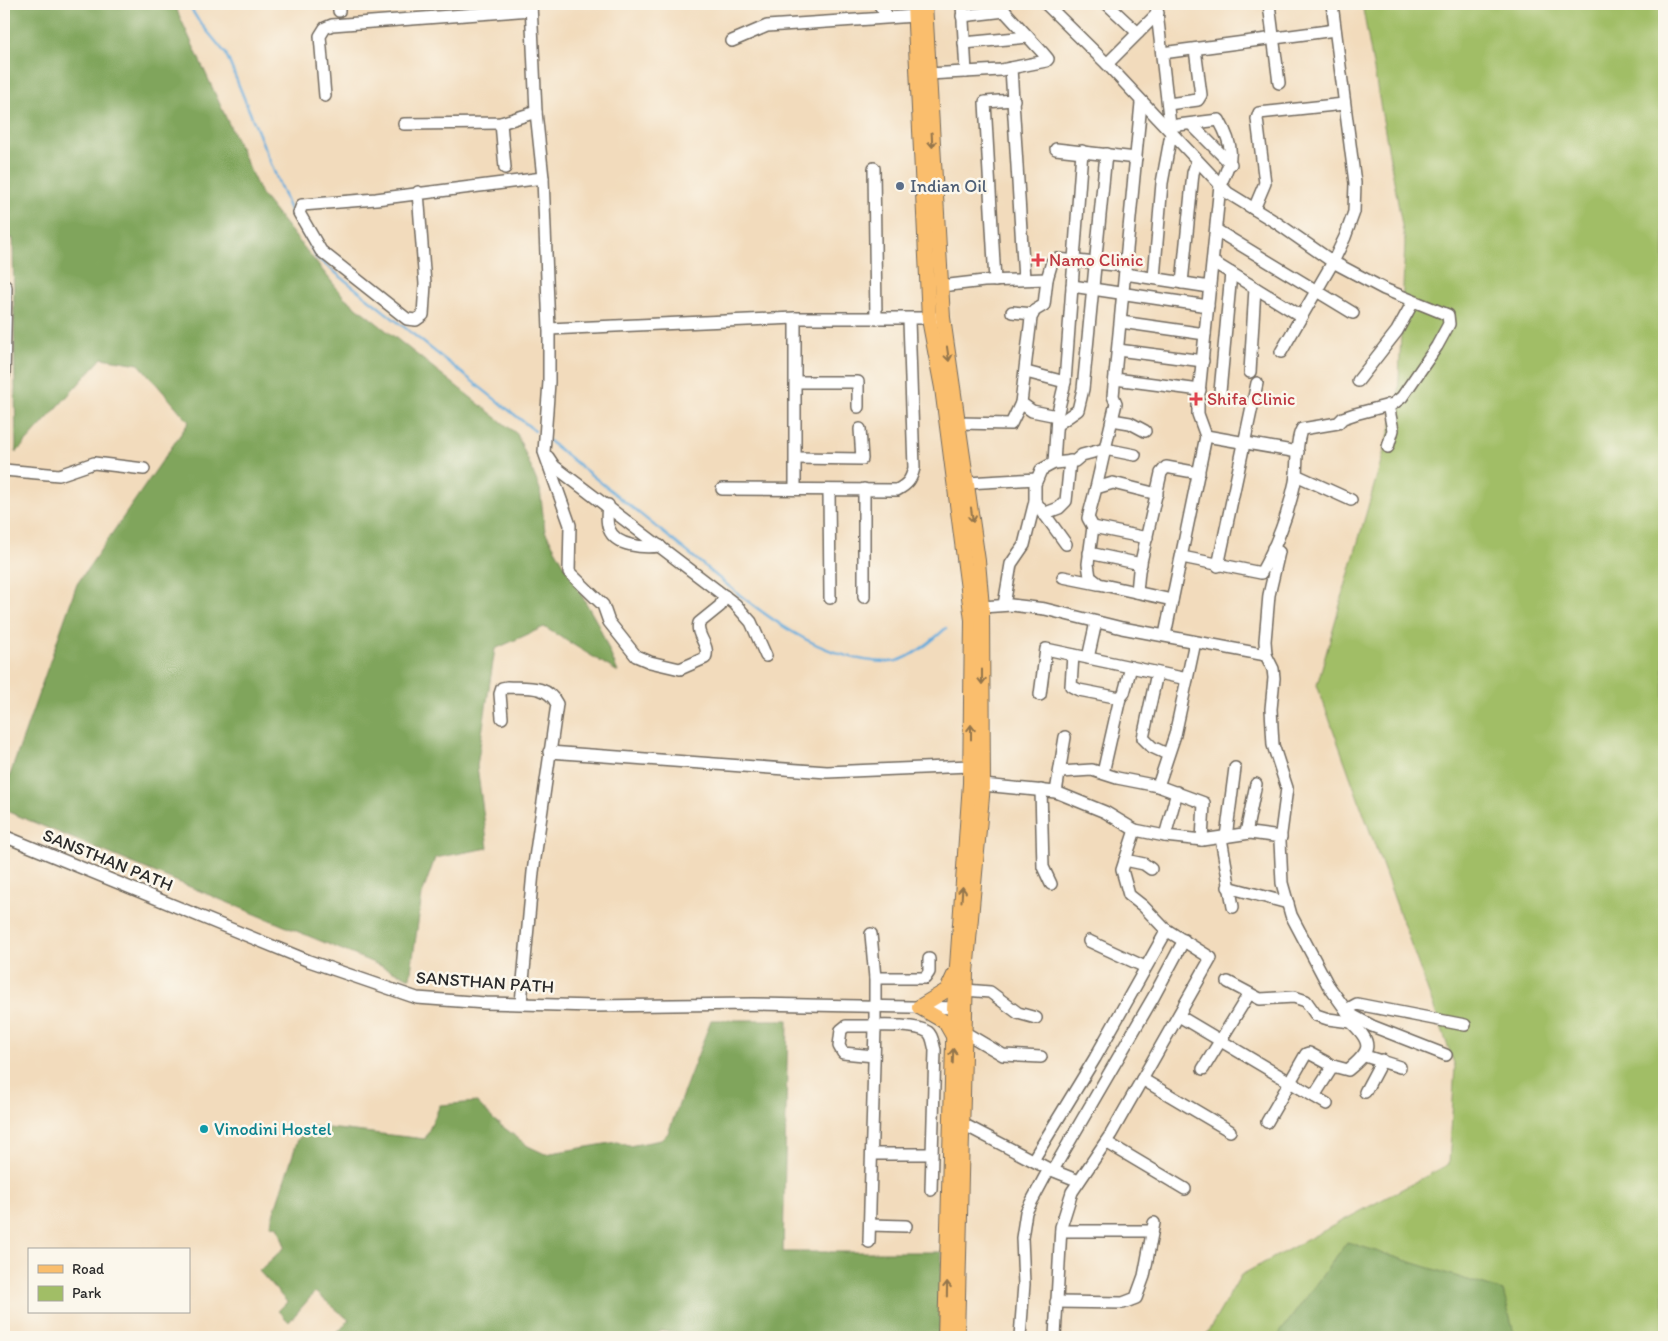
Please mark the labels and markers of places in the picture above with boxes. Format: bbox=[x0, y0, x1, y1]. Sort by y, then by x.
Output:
place label: Indian Oil bbox=[910, 175, 987, 197]
marker: Indian Oil bbox=[894, 180, 906, 192]
place label: Namo Clinic bbox=[1049, 249, 1143, 271]
marker: Namo Clinic bbox=[1031, 253, 1045, 267]
place label: Shifa Clinic bbox=[1207, 388, 1295, 410]
marker: Shifa Clinic bbox=[1189, 392, 1203, 406]
place label: Vinodini Hostel bbox=[214, 1118, 332, 1140]
marker: Vinodini Hostel bbox=[198, 1123, 210, 1135]

